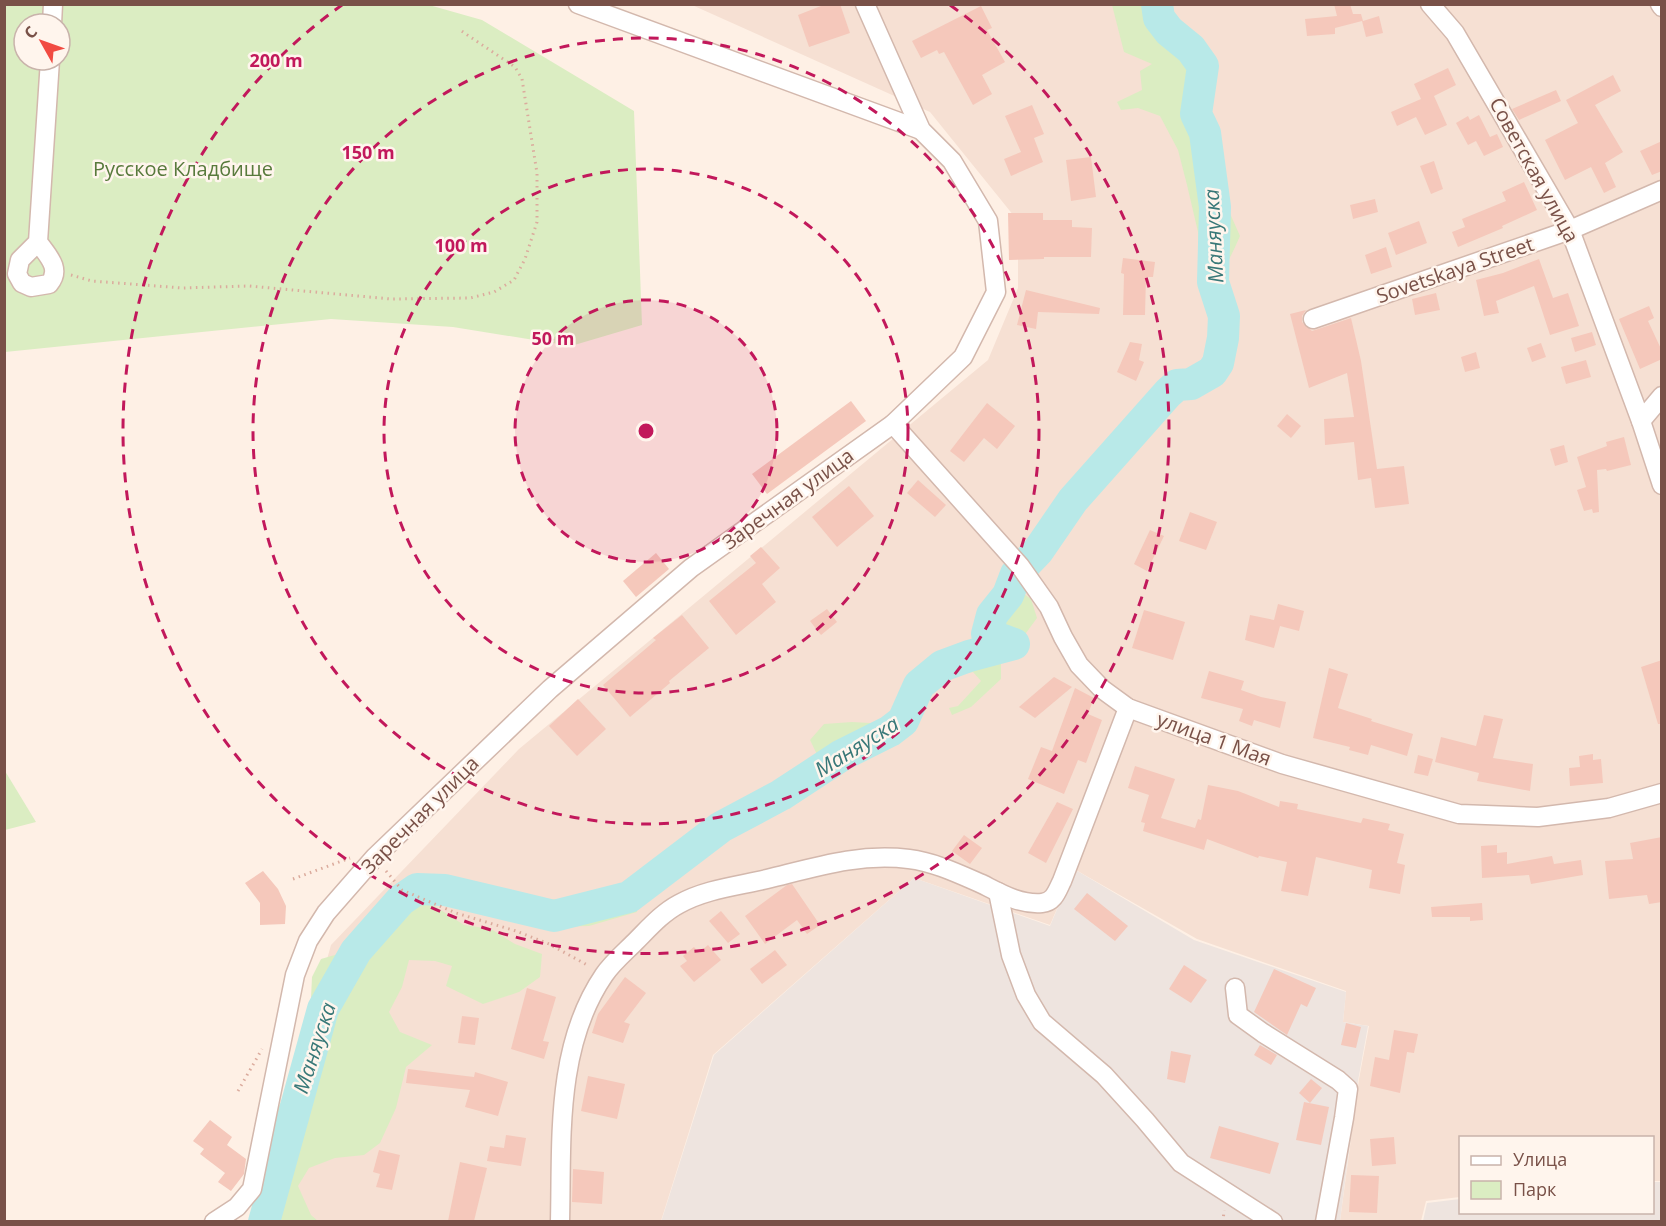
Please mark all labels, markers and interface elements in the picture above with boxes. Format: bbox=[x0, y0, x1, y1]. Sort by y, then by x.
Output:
north arrow bbox=[12, 12, 72, 72]
text: С bbox=[19, 21, 42, 43]
text: 200 m bbox=[249, 48, 303, 72]
street label: Советская улица bbox=[1483, 92, 1585, 247]
text: 150 m bbox=[341, 140, 395, 164]
park label: Русское Кладбище bbox=[93, 155, 273, 182]
water label: Маняуска bbox=[1197, 188, 1229, 284]
street label: Sovetskaya Street bbox=[1373, 230, 1537, 309]
text: 100 m bbox=[434, 233, 488, 257]
text: 50 m bbox=[532, 326, 574, 350]
centre of rings bbox=[636, 421, 656, 441]
street label: Заречная улица bbox=[717, 442, 859, 555]
street label: улица 1 Мая bbox=[1153, 705, 1275, 772]
water label: Маняуска bbox=[809, 709, 904, 783]
street label: Заречная улица bbox=[355, 750, 484, 879]
water label: Маняуска bbox=[286, 998, 342, 1097]
legend bbox=[1459, 1136, 1654, 1214]
text: Улица bbox=[1513, 1147, 1567, 1171]
text: Парк bbox=[1513, 1177, 1557, 1201]

